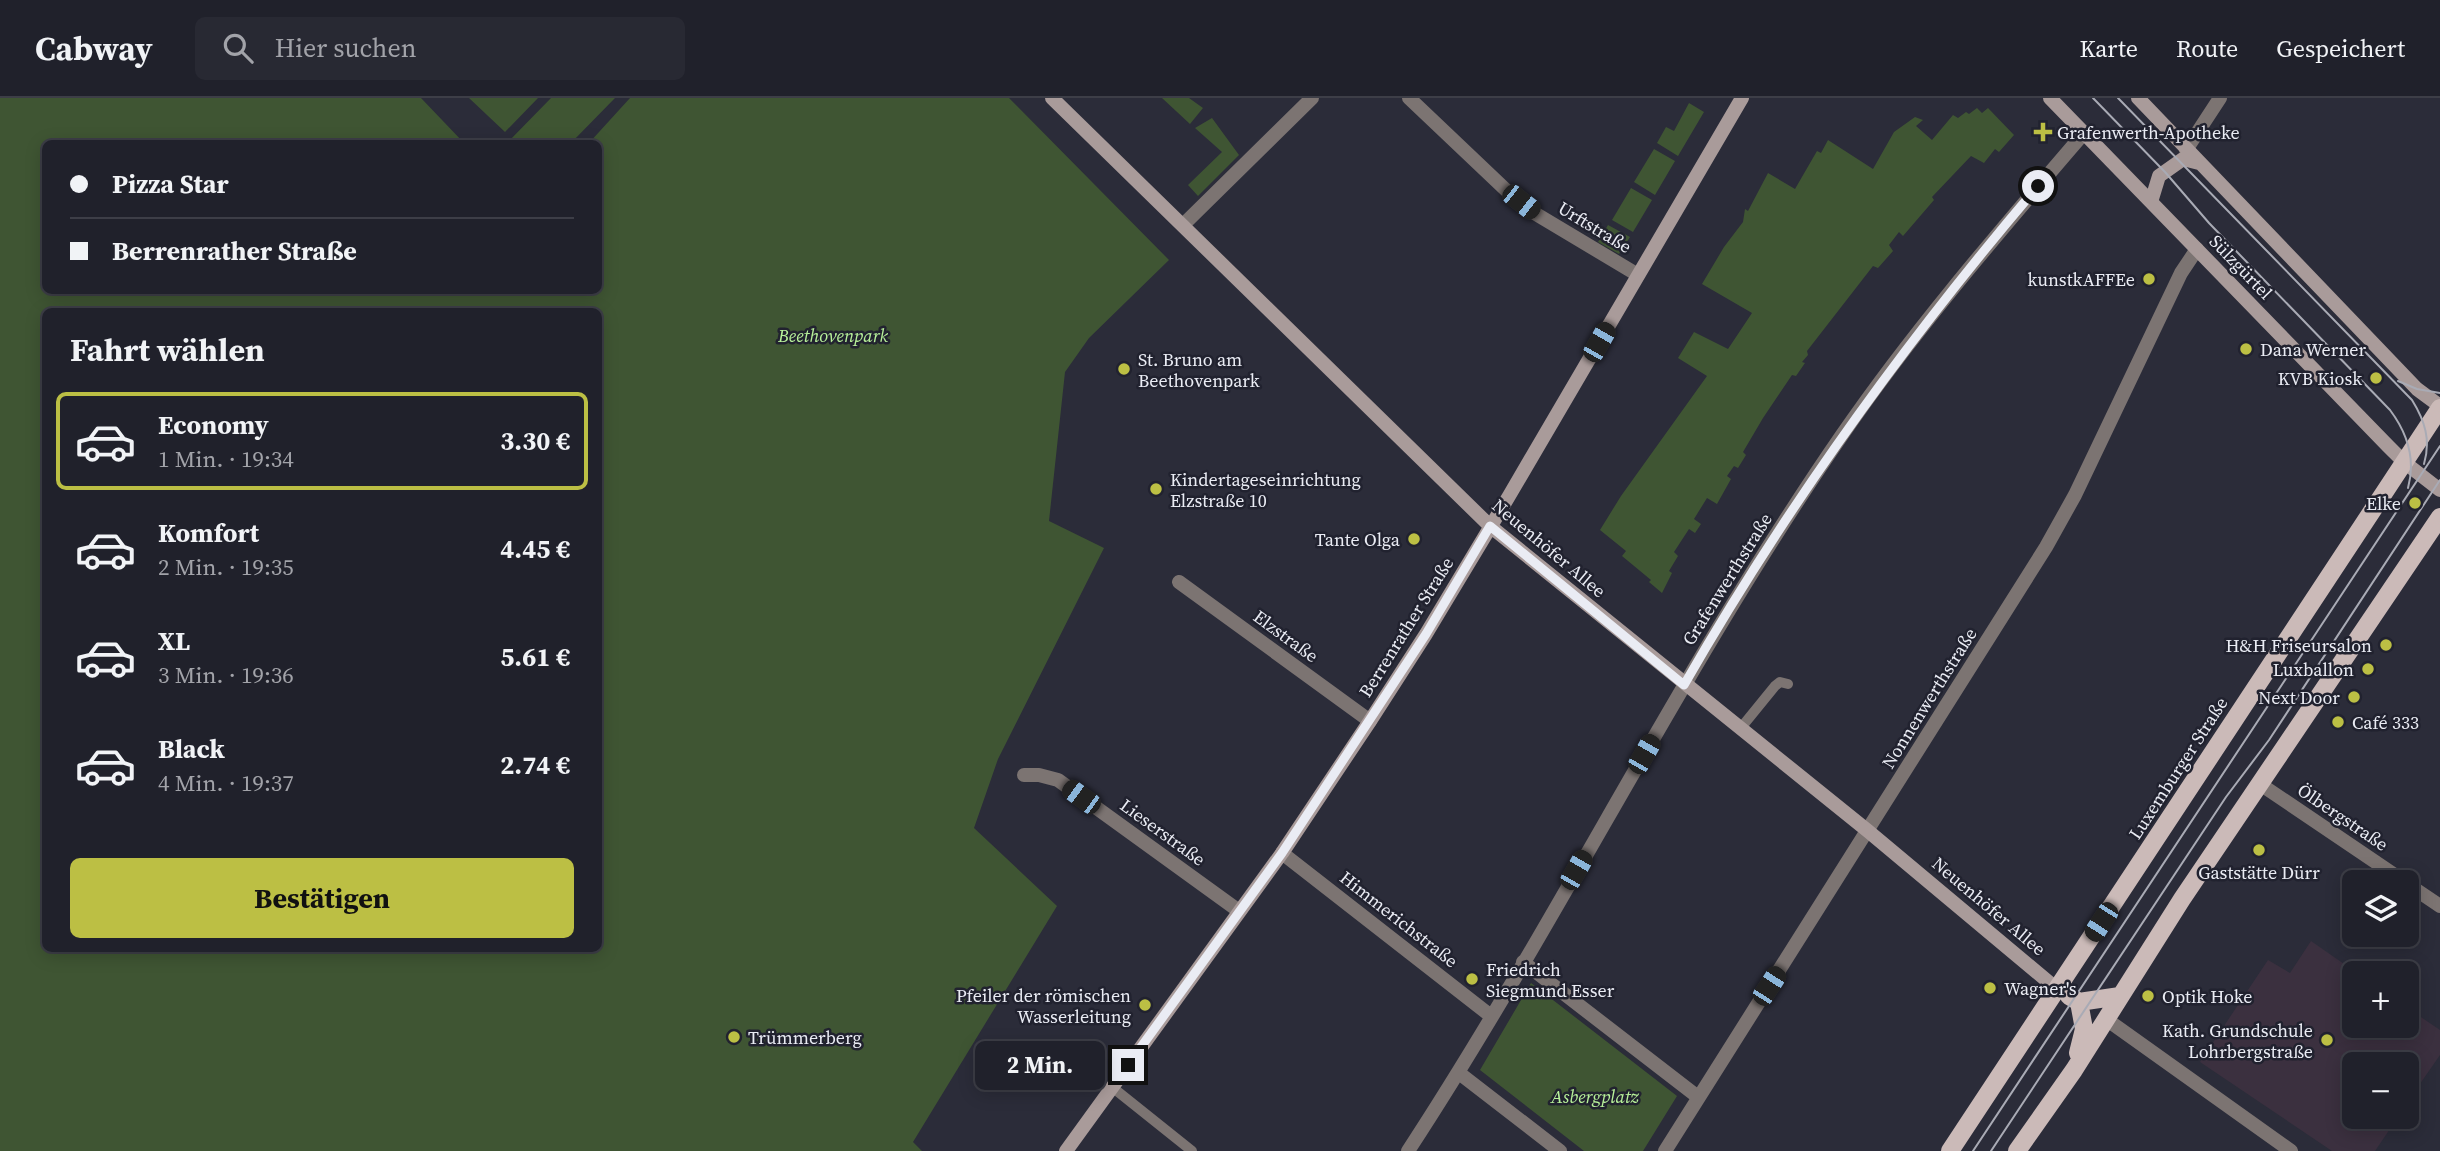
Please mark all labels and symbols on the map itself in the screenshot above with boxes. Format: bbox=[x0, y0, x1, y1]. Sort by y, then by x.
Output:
place label: Grafenwerth-Apotheke bbox=[2057, 120, 2240, 145]
marker: Grafenwerth-Apotheke bbox=[2035, 124, 2051, 140]
route start bbox=[2022, 170, 2054, 202]
car bbox=[1498, 181, 1545, 223]
street label: Urftstraße bbox=[1553, 195, 1637, 259]
street label: Sülzgürtel bbox=[2204, 229, 2278, 305]
place label: kunstkAFFEe bbox=[2028, 267, 2135, 292]
marker: kunstkAFFEe bbox=[2141, 271, 2157, 287]
car bbox=[1580, 319, 1619, 365]
park label: Beethovenpark bbox=[777, 323, 889, 348]
place label: Dana Werner bbox=[2260, 337, 2366, 362]
marker: Dana Werner bbox=[2238, 341, 2254, 357]
place label: St. Bruno am Beethovenpark bbox=[1138, 347, 1260, 393]
marker: St. Bruno am Beethovenpark bbox=[1116, 361, 1132, 377]
place label: KVB Kiosk bbox=[2278, 366, 2362, 391]
marker: KVB Kiosk bbox=[2368, 370, 2384, 386]
place label: Kindertageseinrichtung Elzstraße 10 bbox=[1170, 467, 1361, 513]
marker: Kindertageseinrichtung Elzstraße 10 bbox=[1148, 481, 1164, 497]
place label: Elke bbox=[2366, 491, 2401, 516]
street label: Neuenhöfer Allee bbox=[1487, 493, 1611, 603]
marker: Elke bbox=[2407, 495, 2423, 511]
street label: Grafenwerthstraße bbox=[1676, 508, 1778, 650]
place label: Tante Olga bbox=[1315, 527, 1401, 552]
marker: Tante Olga bbox=[1406, 531, 1422, 547]
street label: Berrenrather Straße bbox=[1353, 552, 1459, 702]
street label: Elzstraße bbox=[1249, 604, 1323, 668]
street label: Nonnenwerthstraße bbox=[1876, 623, 1982, 773]
place label: H&H Friseursalon bbox=[2225, 633, 2372, 658]
marker: H&H Friseursalon bbox=[2378, 637, 2394, 653]
place label: Luxballon bbox=[2273, 657, 2354, 682]
marker: Luxballon bbox=[2360, 661, 2376, 677]
place label: Next Door bbox=[2258, 685, 2340, 710]
marker: Next Door bbox=[2346, 689, 2362, 705]
street label: Luxemburger Straße bbox=[2123, 692, 2233, 844]
place label: Café 333 bbox=[2352, 710, 2419, 735]
marker: Café 333 bbox=[2330, 714, 2346, 730]
car bbox=[1625, 731, 1664, 777]
car bbox=[1058, 776, 1105, 818]
street label: Ölbergstraße bbox=[2293, 777, 2393, 857]
street label: Lieserstraße bbox=[1115, 793, 1211, 871]
marker: Gaststätte Dürr bbox=[2251, 842, 2267, 858]
car bbox=[1557, 847, 1596, 893]
street label: Neuenhöfer Allee bbox=[1927, 851, 2051, 961]
place label: Gaststätte Dürr bbox=[2198, 860, 2320, 885]
street label: Himmerichstraße bbox=[1335, 865, 1463, 973]
car bbox=[2081, 899, 2122, 945]
place label: Friedrich Siegmund Esser bbox=[1486, 957, 1615, 1003]
car bbox=[1749, 963, 1790, 1009]
marker: Friedrich Siegmund Esser bbox=[1464, 971, 1480, 987]
place label: Wagner's bbox=[2004, 976, 2077, 1001]
marker: Wagner's bbox=[1982, 980, 1998, 996]
place label: Pfeiler der römischen Wasserleitung bbox=[956, 983, 1131, 1029]
place label: Optik Hoke bbox=[2162, 984, 2253, 1009]
marker: Optik Hoke bbox=[2140, 988, 2156, 1004]
marker: Pfeiler der römischen Wasserleitung bbox=[1137, 997, 1153, 1013]
place label: Kath. Grundschule Lohrbergstraße bbox=[2162, 1018, 2313, 1064]
place label: Trümmerberg bbox=[748, 1025, 862, 1050]
marker: Trümmerberg bbox=[726, 1029, 742, 1045]
marker: Kath. Grundschule Lohrbergstraße bbox=[2319, 1032, 2335, 1048]
callout: 2 Min. bbox=[974, 1040, 1104, 1090]
route end bbox=[1112, 1049, 1144, 1081]
park label: Asbergplatz bbox=[1550, 1084, 1640, 1109]

